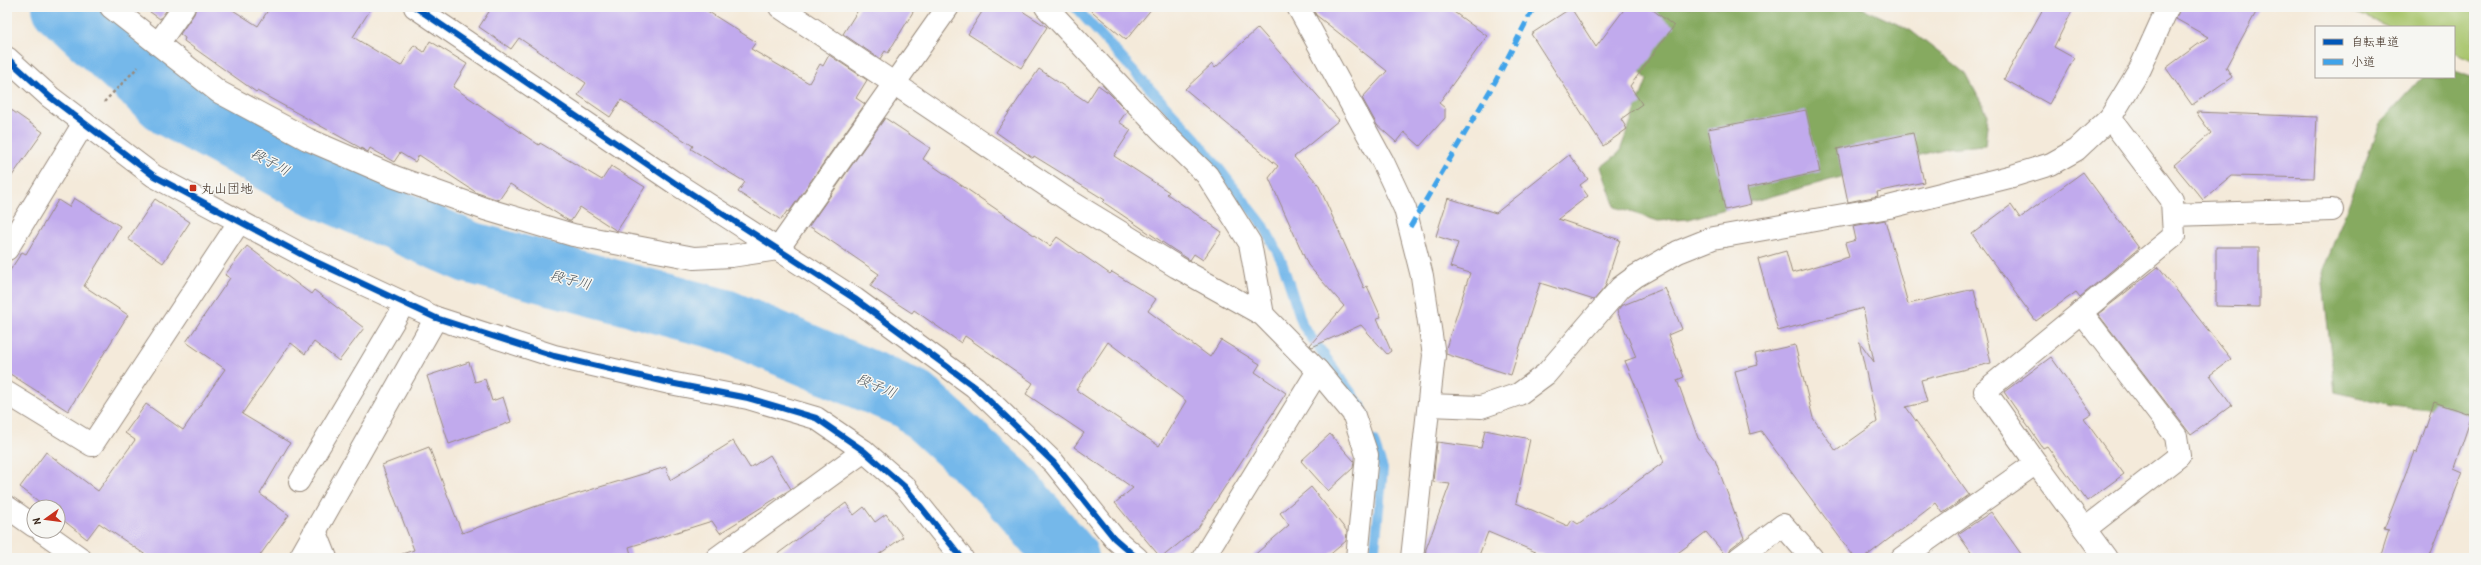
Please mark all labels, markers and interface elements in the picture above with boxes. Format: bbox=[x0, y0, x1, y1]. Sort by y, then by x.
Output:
legend bbox=[2315, 26, 2455, 78]
text: 自転車道 bbox=[2351, 33, 2399, 50]
text: 小道 bbox=[2351, 53, 2375, 70]
water label: 段子川 bbox=[248, 143, 294, 179]
place label: 丸山団地 bbox=[201, 179, 253, 197]
marker: 丸山団地 bbox=[188, 183, 198, 193]
water label: 段子川 bbox=[548, 264, 594, 294]
water label: 段子川 bbox=[854, 368, 900, 402]
north arrow bbox=[26, 499, 66, 539]
text: N bbox=[29, 517, 44, 526]

